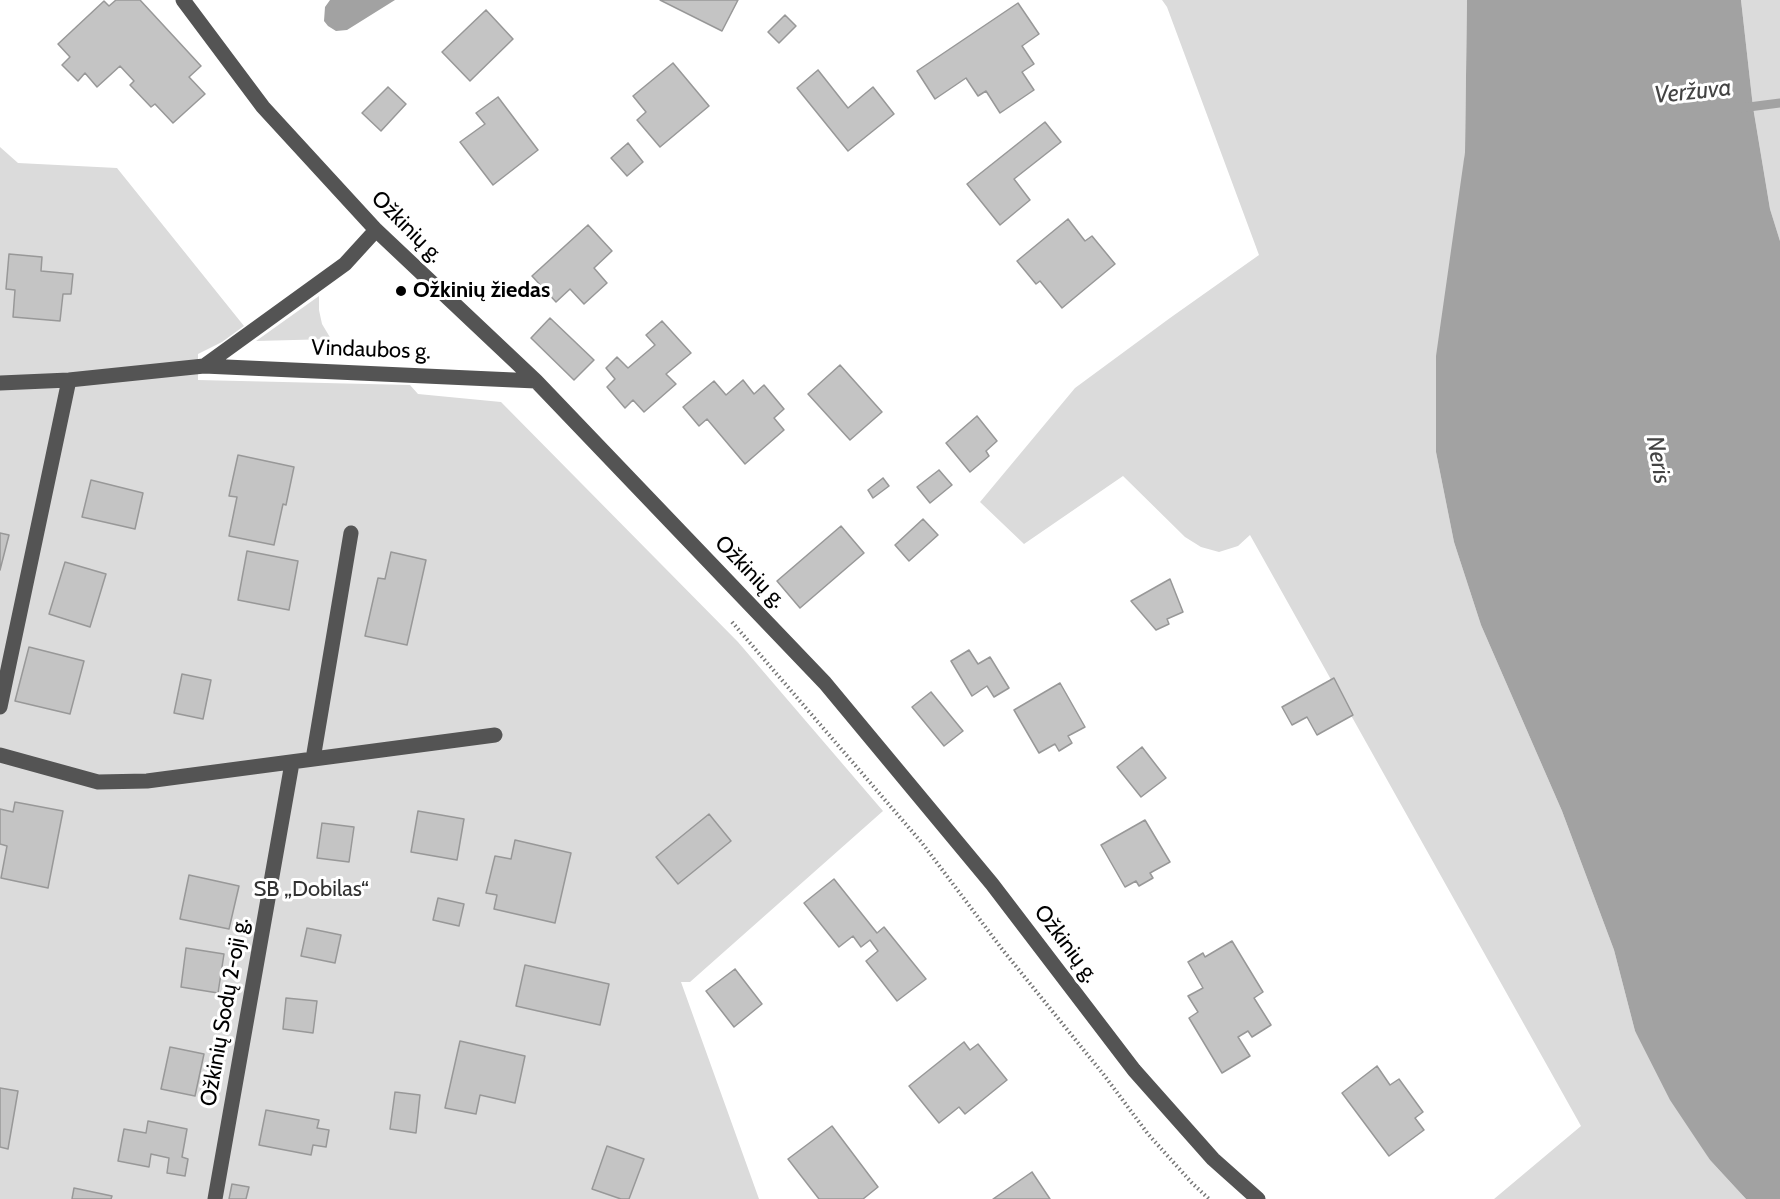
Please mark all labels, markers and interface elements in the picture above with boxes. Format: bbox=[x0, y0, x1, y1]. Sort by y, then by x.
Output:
water label: Veržuva bbox=[1653, 74, 1733, 110]
street label: Ožkinių g. bbox=[366, 186, 448, 268]
place label: Ožkinių žiedas bbox=[413, 278, 550, 304]
marker: Ožkinių žiedas bbox=[394, 284, 408, 298]
street label: Vindaubos g. bbox=[311, 335, 431, 365]
water label: Neris bbox=[1640, 434, 1676, 486]
street label: Ožkinių g. bbox=[709, 530, 791, 614]
park label: SB „Dobilas“ bbox=[254, 877, 368, 903]
street label: Ožkinių g. bbox=[1028, 900, 1104, 988]
street label: Ožkinių Sodų 2-oji g. bbox=[195, 916, 255, 1108]

